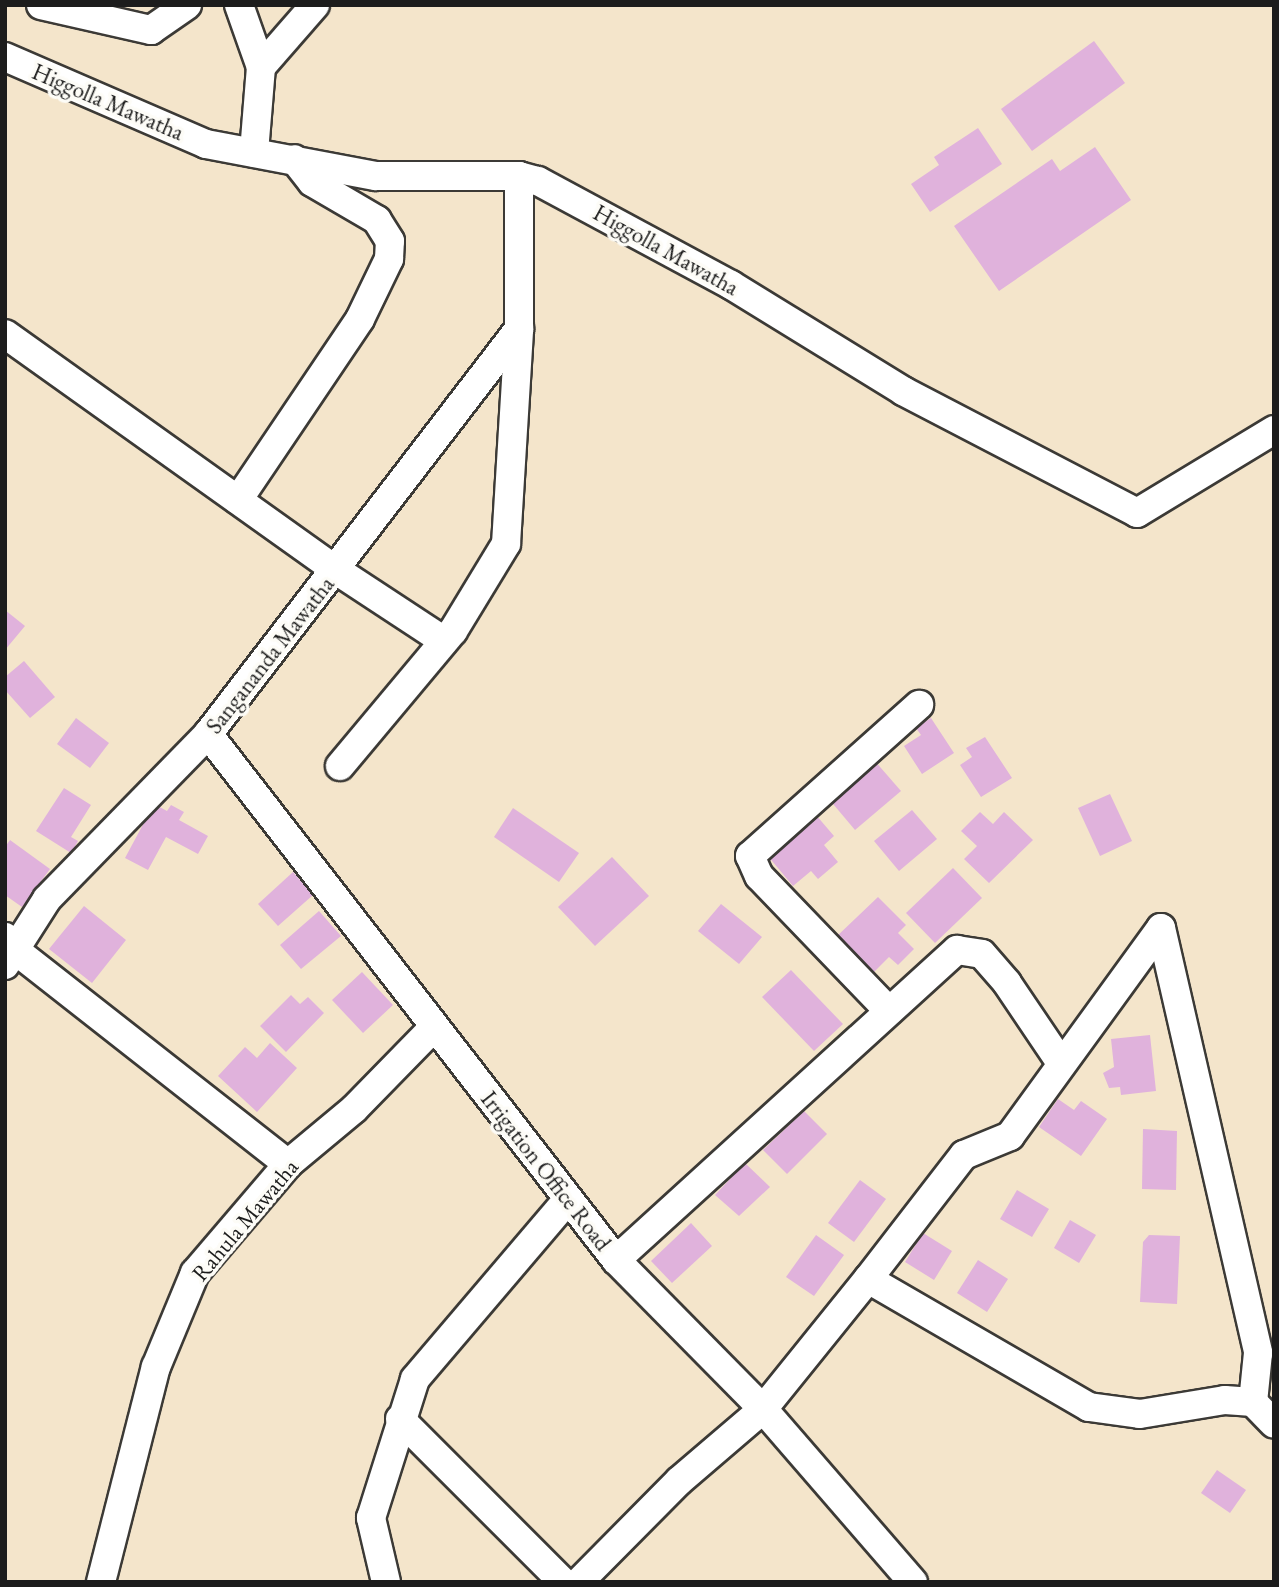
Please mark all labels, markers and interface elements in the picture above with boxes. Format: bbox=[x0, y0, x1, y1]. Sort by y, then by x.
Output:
street label: Higgolla Mawatha bbox=[28, 58, 188, 146]
street label: Higgolla Mawatha bbox=[588, 199, 744, 301]
street label: Sangananda Mawatha bbox=[200, 571, 340, 739]
street label: Irrigation Office Road bbox=[475, 1086, 617, 1256]
street label: Rahula Mawatha bbox=[186, 1153, 304, 1287]

